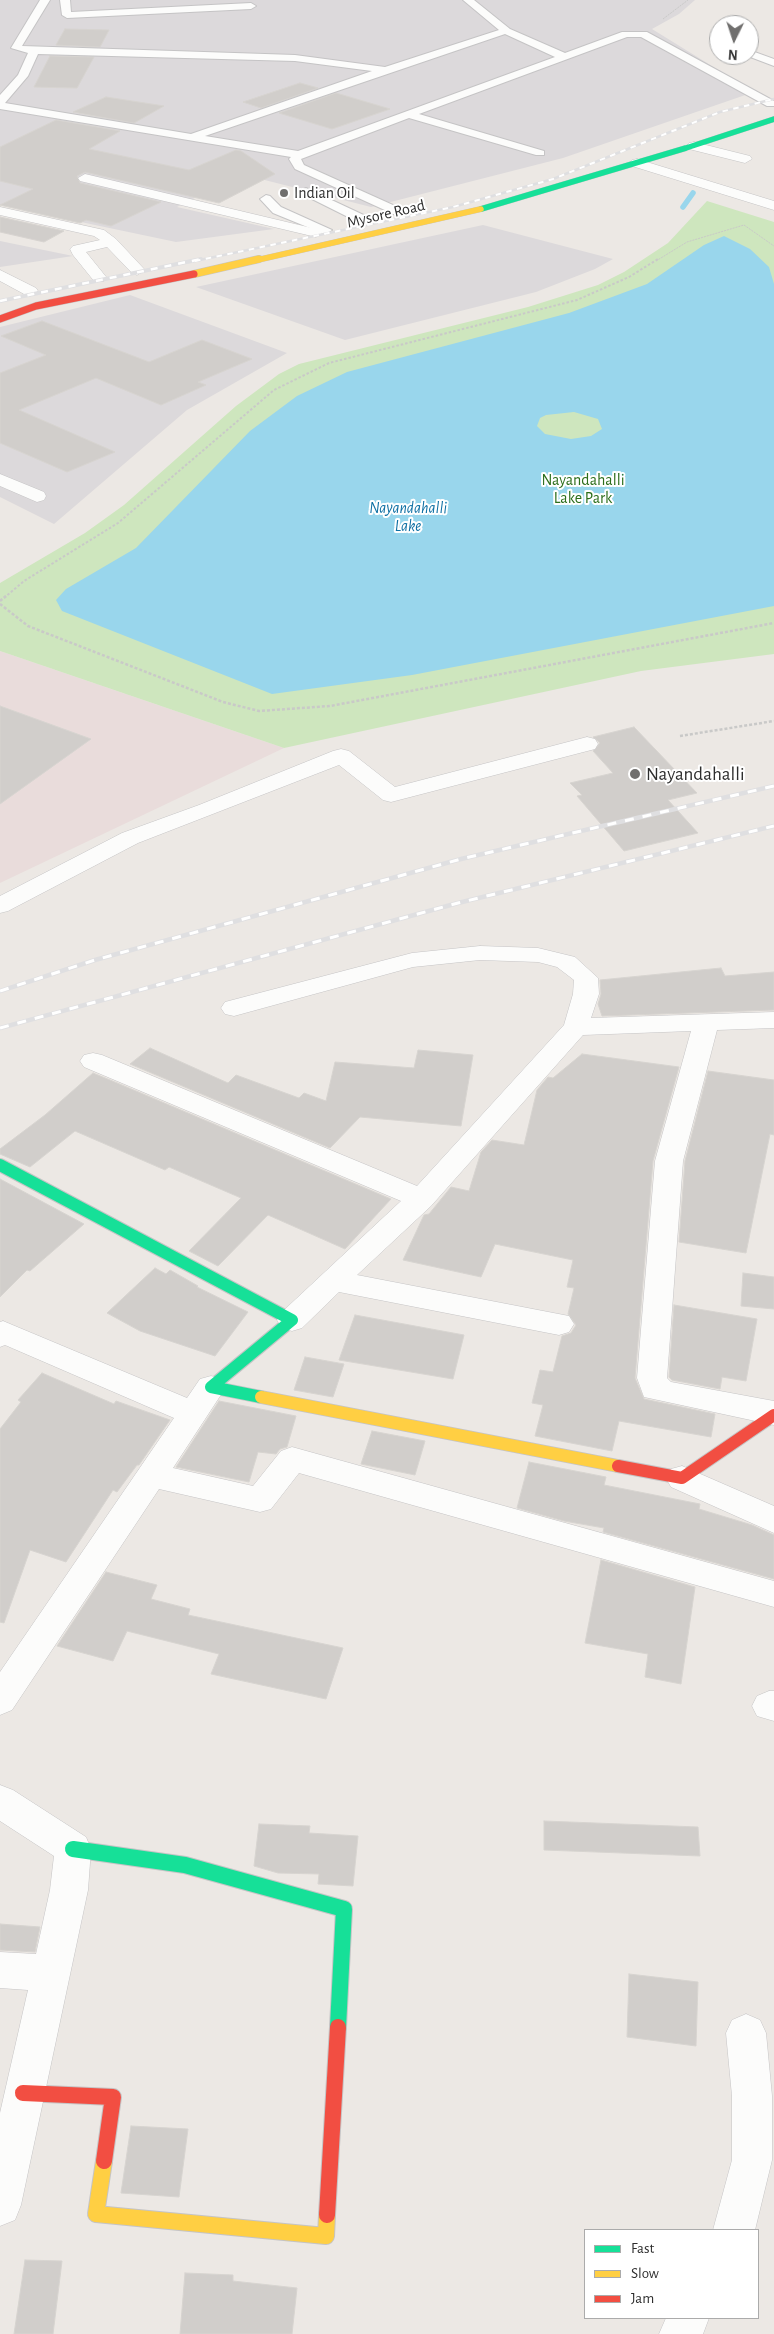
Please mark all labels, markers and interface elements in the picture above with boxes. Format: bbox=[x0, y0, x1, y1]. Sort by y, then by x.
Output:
north arrow bbox=[709, 15, 759, 65]
text: N bbox=[728, 47, 738, 61]
place label: Indian Oil bbox=[294, 183, 355, 203]
marker: Indian Oil bbox=[278, 187, 290, 199]
street label: Mysore Road bbox=[345, 196, 427, 232]
park label: Nayandahalli Lake Park bbox=[541, 470, 625, 508]
water label: Nayandahalli Lake bbox=[369, 498, 447, 536]
place label: Nayandahalli bbox=[646, 763, 745, 785]
marker: Nayandahalli bbox=[628, 767, 642, 781]
legend bbox=[584, 2229, 759, 2319]
text: Fast bbox=[631, 2241, 654, 2256]
text: Slow bbox=[631, 2266, 659, 2281]
text: Jam bbox=[631, 2291, 654, 2306]

